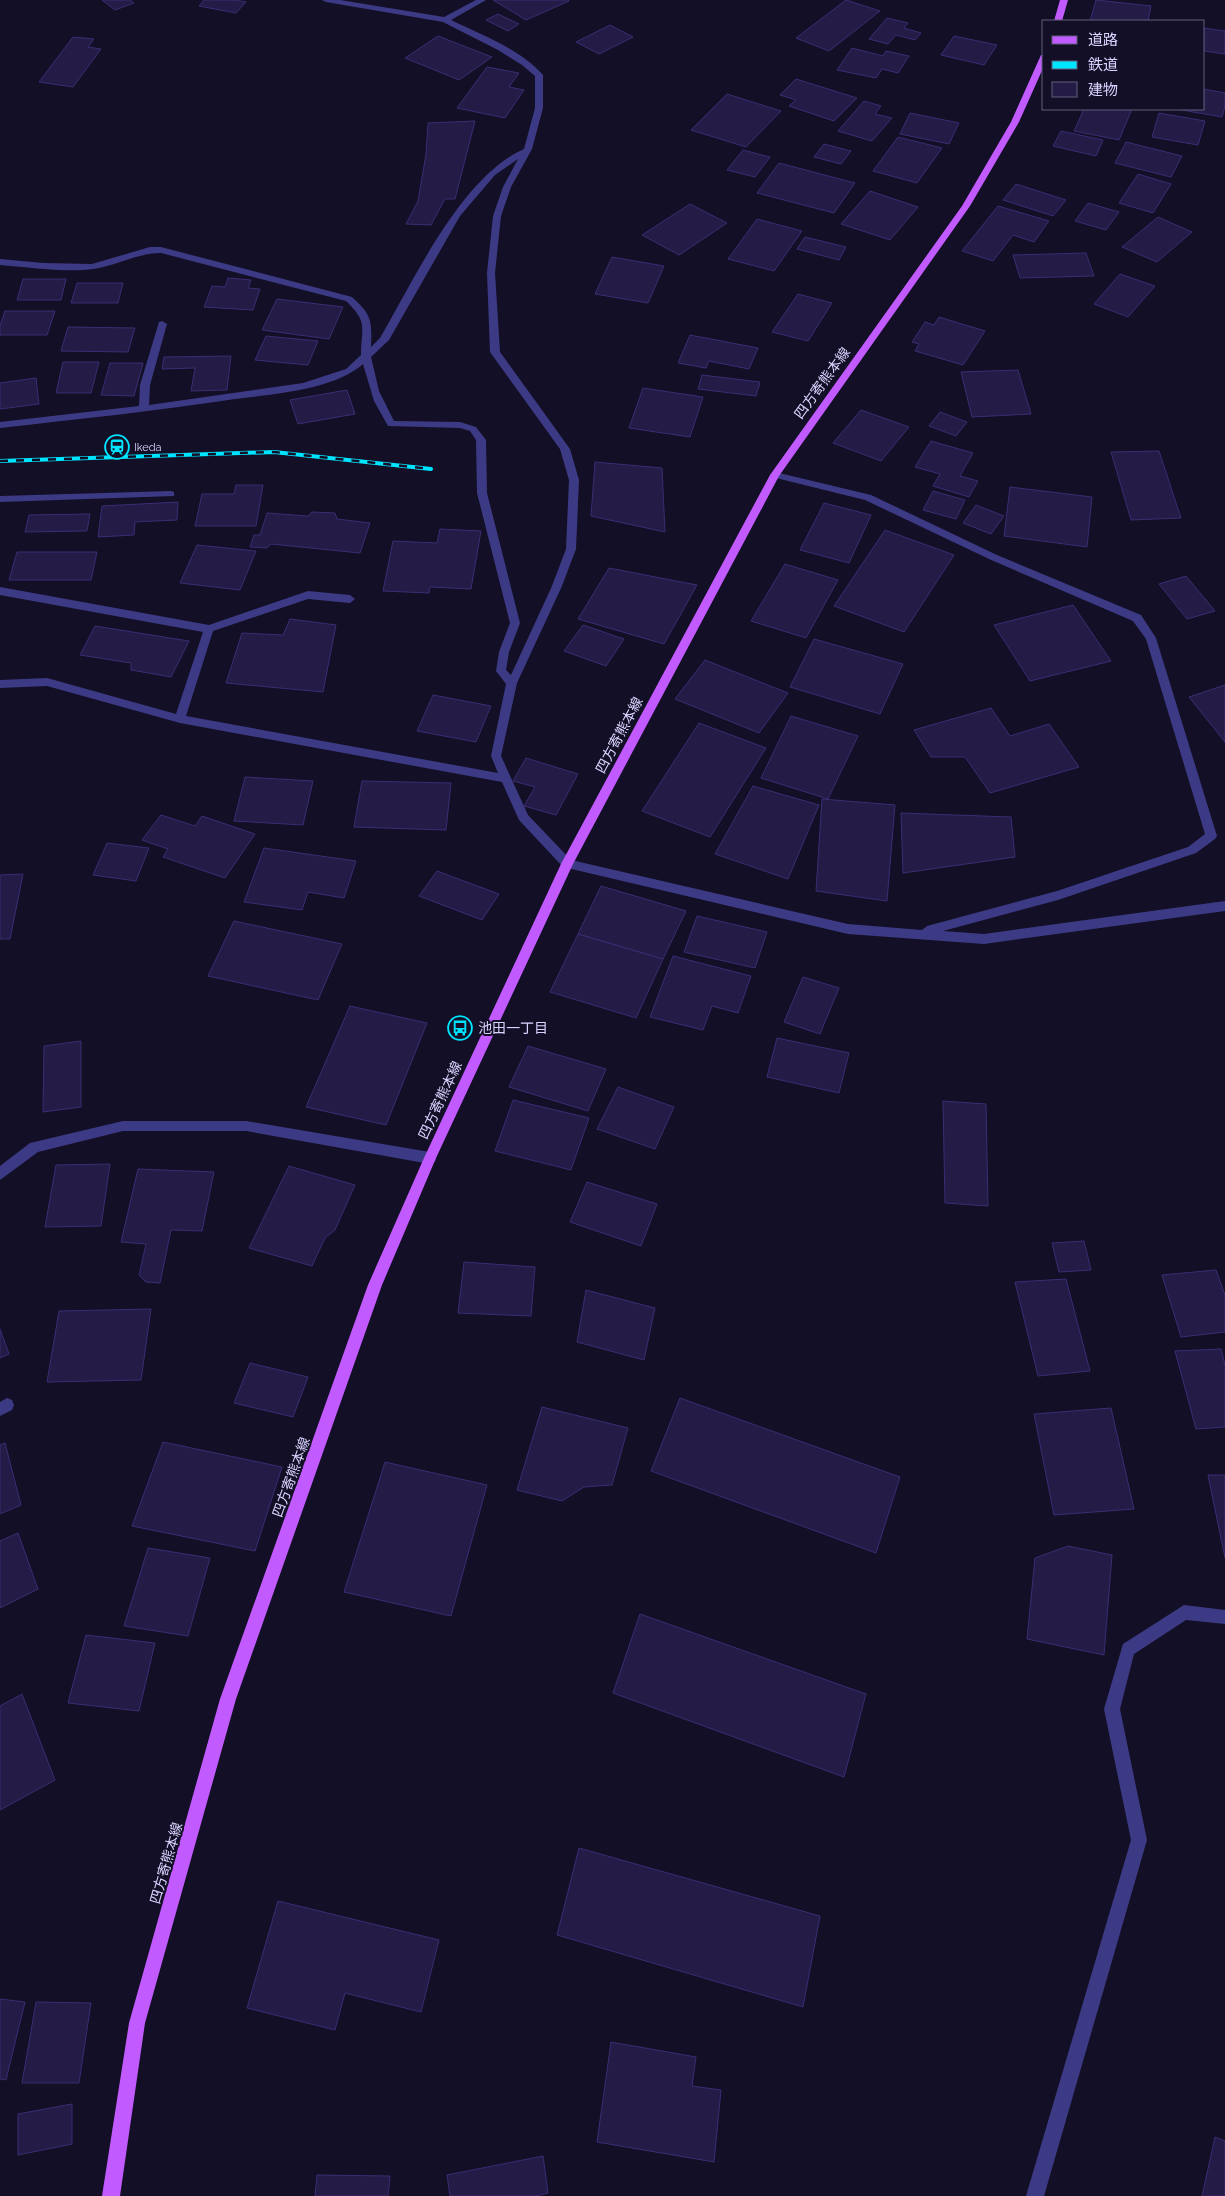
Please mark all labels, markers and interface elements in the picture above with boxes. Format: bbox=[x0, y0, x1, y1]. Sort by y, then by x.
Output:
legend bbox=[1042, 20, 1205, 110]
text: 道路 bbox=[1088, 31, 1118, 49]
text: 鉄道 bbox=[1088, 56, 1118, 74]
text: 建物 bbox=[1088, 81, 1118, 99]
street label: 四方寄熊本線 bbox=[791, 344, 853, 422]
station icon: Ikeda bbox=[104, 434, 130, 460]
place label: Ikeda bbox=[134, 441, 162, 454]
street label: 四方寄熊本線 bbox=[592, 694, 646, 776]
bus stop icon: 池田一丁目 bbox=[447, 1015, 473, 1041]
place label: 池田一丁目 bbox=[478, 1020, 548, 1036]
street label: 四方寄熊本線 bbox=[415, 1059, 465, 1141]
street label: 四方寄熊本線 bbox=[269, 1435, 313, 1519]
street label: 四方寄熊本線 bbox=[147, 1820, 185, 1906]

